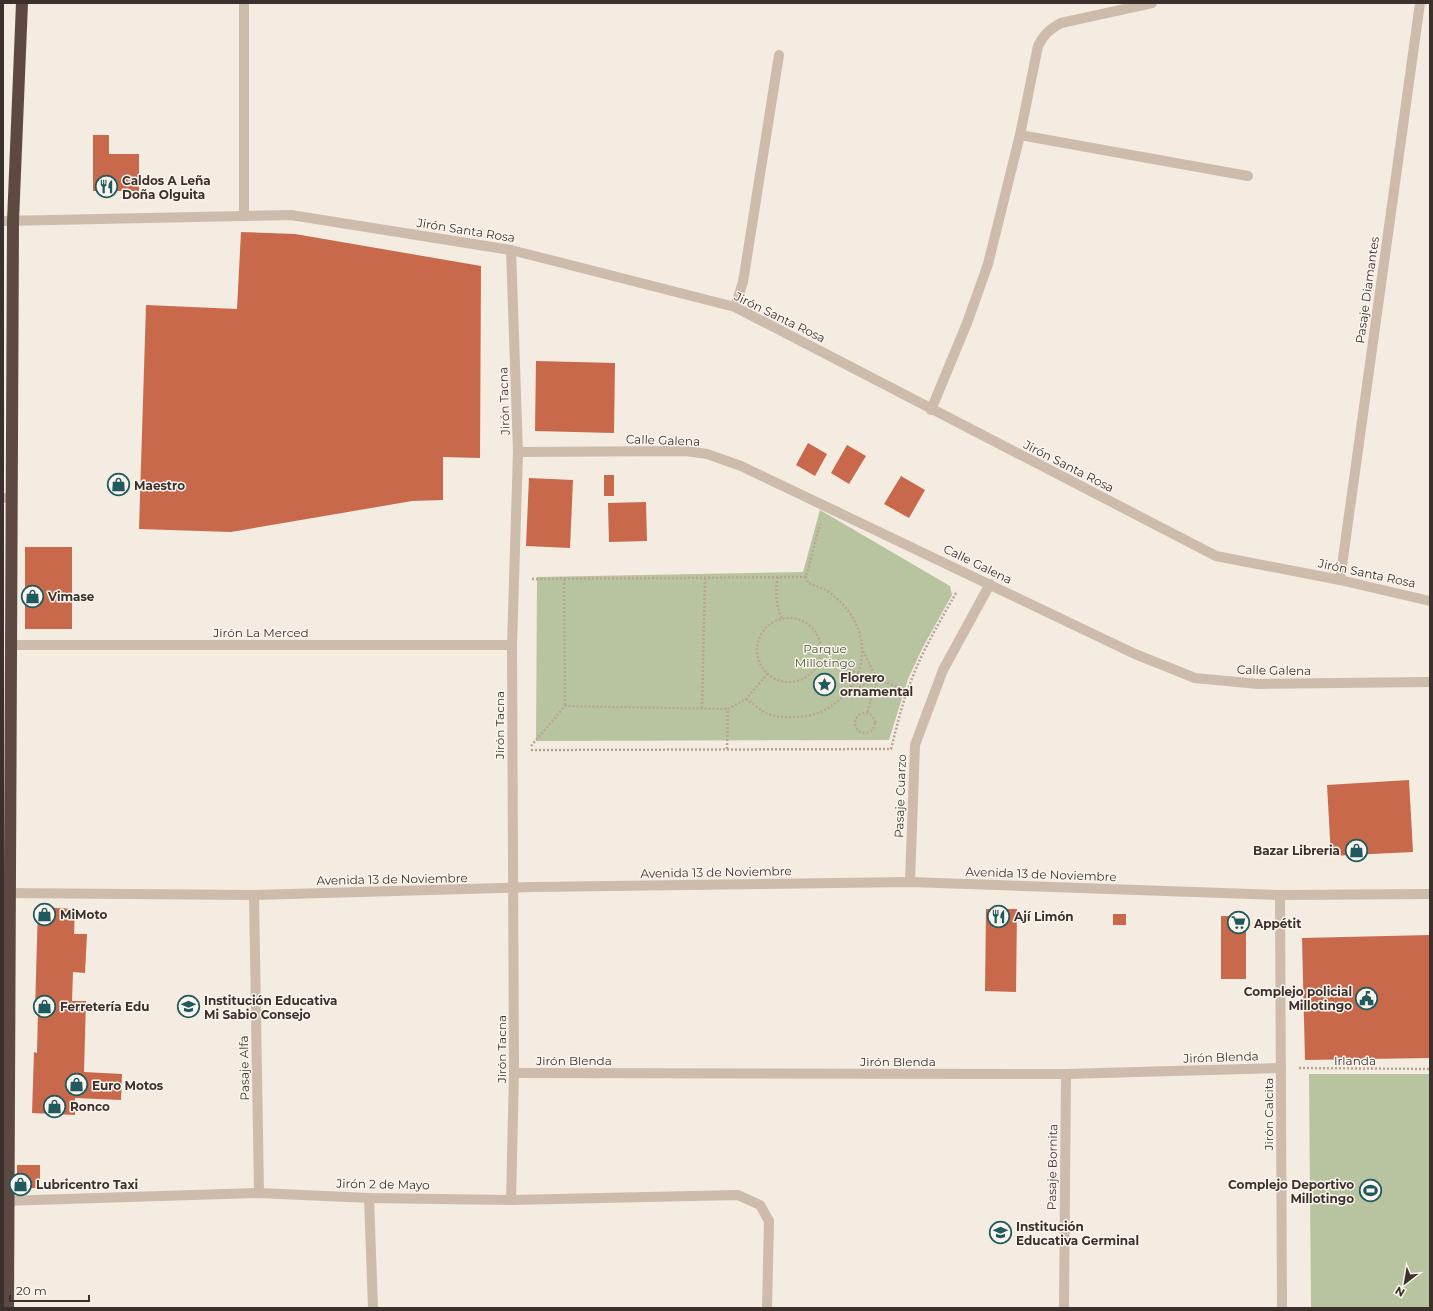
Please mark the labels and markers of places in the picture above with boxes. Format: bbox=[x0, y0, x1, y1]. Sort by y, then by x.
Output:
place label: Caldos A Leña Doña Olguita bbox=[122, 173, 211, 202]
restaurant icon: Caldos A Leña Doña Olguita bbox=[93, 174, 119, 200]
shop icon: Maestro bbox=[106, 472, 132, 498]
place label: Maestro bbox=[134, 478, 185, 493]
shop icon: Vimase bbox=[20, 583, 46, 609]
place label: Vimase bbox=[47, 589, 95, 604]
place label: Florero ornamental bbox=[840, 670, 913, 699]
place icon: Florero ornamental bbox=[812, 671, 838, 697]
shop icon: Bazar Libreria bbox=[1343, 837, 1369, 863]
place label: Bazar Libreria bbox=[1253, 843, 1340, 858]
shop icon: MiMoto bbox=[31, 901, 57, 927]
restaurant icon: Ají Limón bbox=[986, 903, 1012, 929]
place label: MiMoto bbox=[60, 907, 107, 922]
place label: Ají Limón bbox=[1013, 909, 1074, 924]
supermarket icon: Appétit bbox=[1225, 910, 1251, 936]
place label: Appétit bbox=[1253, 916, 1302, 931]
place label: Complejo policial Millotingo bbox=[1244, 984, 1352, 1013]
public building icon: Complejo policial Millotingo bbox=[1354, 985, 1380, 1011]
shop icon: Ferretería Edu bbox=[31, 993, 57, 1019]
place label: Institución Educativa Mi Sabio Consejo bbox=[204, 993, 337, 1022]
school or university icon: Institución Educativa Mi Sabio Consejo bbox=[175, 994, 201, 1020]
place label: Ferretería Edu bbox=[60, 999, 150, 1014]
shop icon: Euro Motos bbox=[64, 1072, 90, 1098]
place label: Euro Motos bbox=[92, 1078, 164, 1093]
shop icon: Ronco bbox=[41, 1093, 67, 1119]
place label: Ronco bbox=[70, 1099, 110, 1114]
shop icon: Lubricentro Taxi bbox=[8, 1171, 34, 1197]
place label: Lubricentro Taxi bbox=[36, 1177, 138, 1192]
place label: Complejo Deportivo Millotingo bbox=[1228, 1177, 1354, 1206]
sports icon: Complejo Deportivo Millotingo bbox=[1357, 1178, 1383, 1204]
place label: Institución Educativa Germinal bbox=[1016, 1219, 1139, 1248]
school or university icon: Institución Educativa Germinal bbox=[988, 1220, 1014, 1246]

